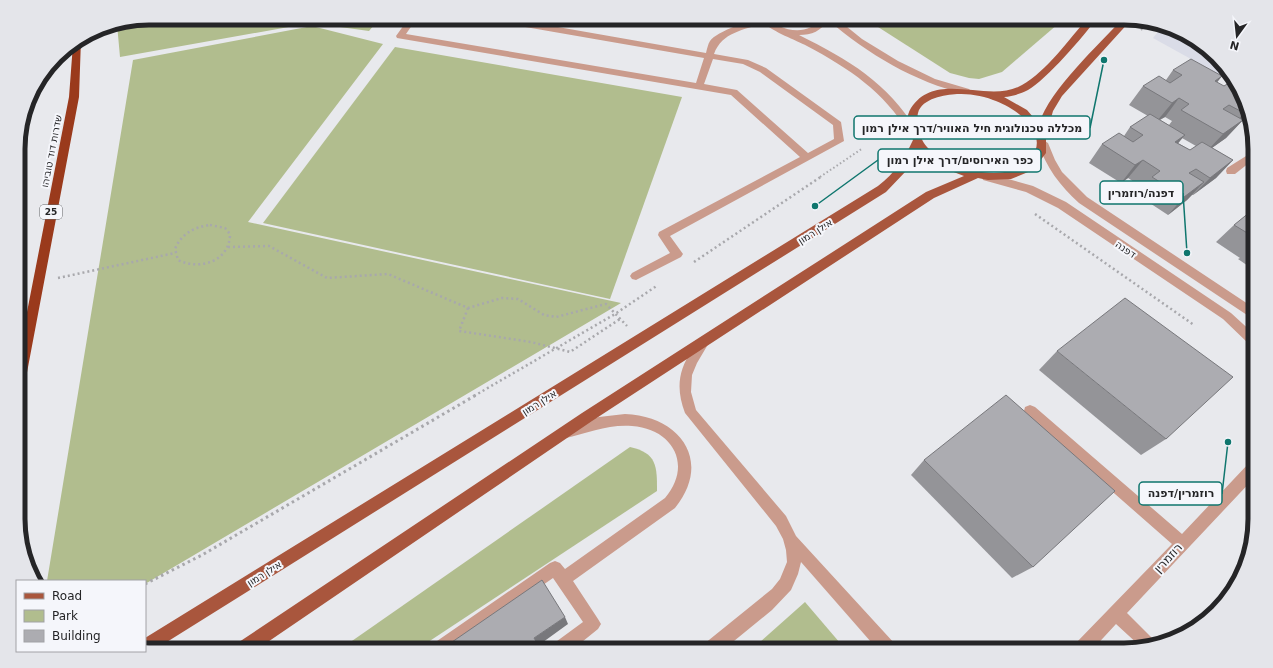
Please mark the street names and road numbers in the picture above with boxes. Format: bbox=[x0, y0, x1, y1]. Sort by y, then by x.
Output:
street label: שדרות דוד טוביהו bbox=[39, 114, 64, 188]
road number: 25 bbox=[40, 205, 62, 219]
street label: אילן רמון bbox=[796, 217, 834, 246]
street label: דפנה bbox=[1113, 239, 1138, 260]
street label: אילן רמון bbox=[520, 388, 558, 417]
street label: רוזמרין bbox=[1151, 540, 1185, 576]
street label: אילן רמון bbox=[245, 559, 283, 588]

